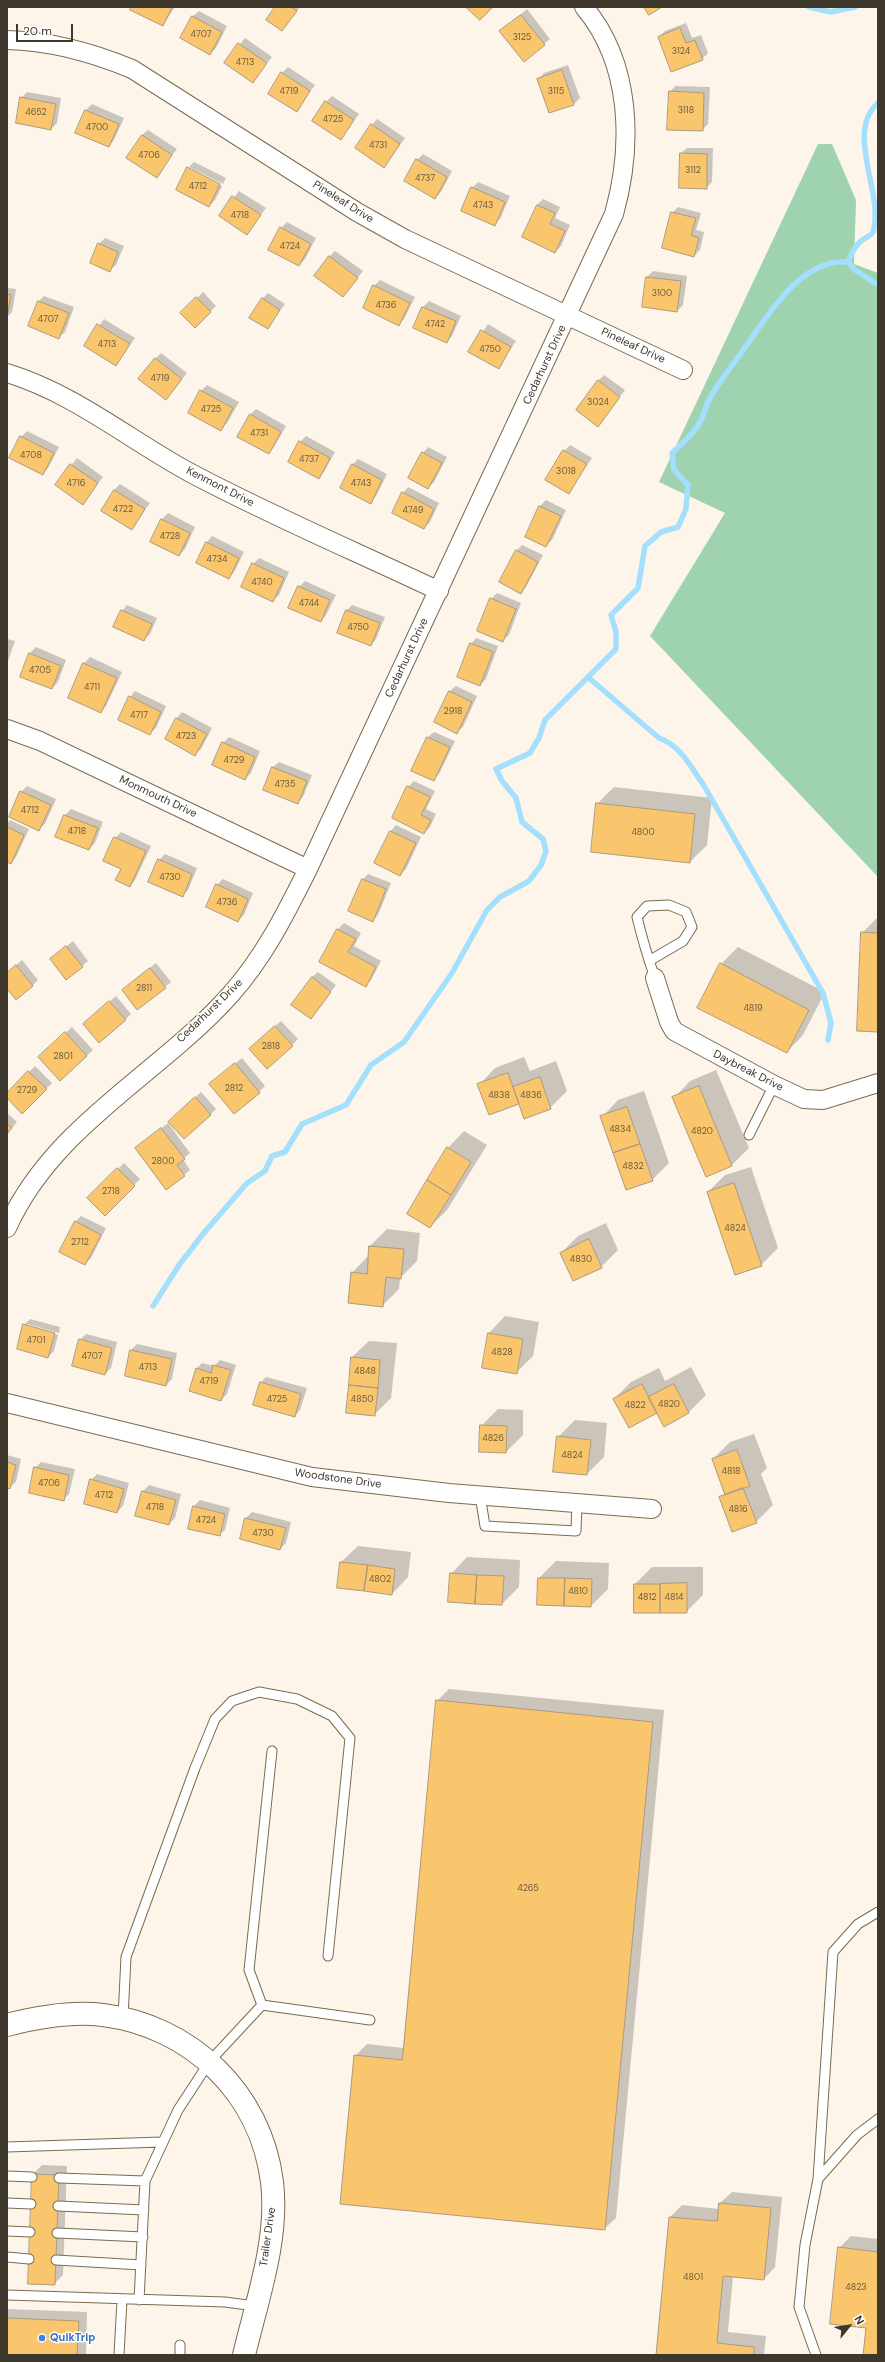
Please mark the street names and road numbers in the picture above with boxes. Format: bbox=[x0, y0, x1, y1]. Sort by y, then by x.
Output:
street label: Pineleaf Drive bbox=[310, 178, 376, 226]
street label: Cedarhurst Drive bbox=[521, 323, 569, 407]
street label: Pineleaf Drive bbox=[599, 325, 667, 367]
street label: Kenmont Drive bbox=[184, 464, 256, 510]
street label: Cedarhurst Drive bbox=[383, 616, 431, 700]
street label: Monmouth Drive bbox=[117, 773, 199, 821]
street label: Cedarhurst Drive bbox=[174, 976, 246, 1046]
street label: Daybreak Drive bbox=[711, 1048, 785, 1094]
street label: Woodstone Drive bbox=[294, 1466, 382, 1492]
street label: Trailer Drive bbox=[257, 2206, 279, 2268]

